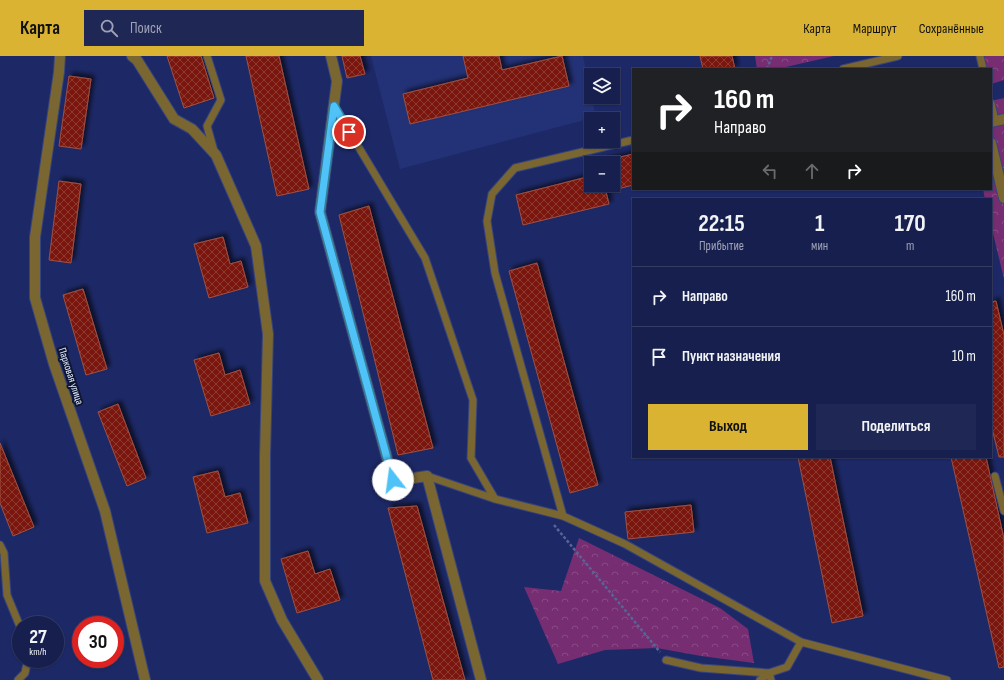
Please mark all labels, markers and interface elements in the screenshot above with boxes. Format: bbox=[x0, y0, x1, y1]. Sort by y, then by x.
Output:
search box bbox=[84, 10, 364, 46]
text: Карта bbox=[20, 17, 60, 40]
icon: search bbox=[98, 17, 120, 39]
text: Поиск bbox=[130, 19, 162, 38]
text: Карта bbox=[803, 20, 831, 37]
text: Маршрут bbox=[853, 20, 897, 37]
text: Сохранённые bbox=[919, 20, 984, 37]
map controls bbox=[584, 68, 620, 192]
button: layers bbox=[584, 68, 620, 104]
text: 160 m bbox=[714, 83, 774, 116]
icon: right bbox=[648, 84, 700, 136]
button: + bbox=[584, 112, 620, 148]
pin bbox=[332, 115, 366, 149]
text: Направо bbox=[714, 117, 766, 138]
icon: arrive bbox=[338, 121, 360, 143]
button: − bbox=[584, 156, 620, 192]
icon: left bbox=[759, 160, 781, 182]
icon: ahead bbox=[801, 160, 823, 182]
icon: right bbox=[843, 160, 865, 182]
text: 22:15 bbox=[698, 209, 745, 238]
text: 1 bbox=[815, 209, 824, 238]
text: 170 bbox=[895, 209, 926, 238]
text: Прибытие bbox=[699, 238, 744, 254]
text: мин bbox=[811, 238, 828, 254]
text: m bbox=[906, 238, 914, 254]
icon: right bbox=[648, 286, 670, 308]
text: Направо bbox=[682, 287, 728, 306]
text: 160 m bbox=[945, 287, 976, 306]
street label: Парковая улица bbox=[56, 346, 86, 406]
icon: arrive bbox=[648, 346, 670, 368]
text: Пункт назначения bbox=[682, 347, 780, 366]
text: 10 m bbox=[952, 347, 976, 366]
button: Выход bbox=[648, 404, 808, 450]
button: Поделиться bbox=[816, 404, 976, 450]
position arrow bbox=[372, 459, 414, 501]
speed limit sign: 30 bbox=[72, 616, 124, 668]
text: 27 bbox=[29, 625, 47, 649]
text: km/h bbox=[29, 646, 47, 658]

